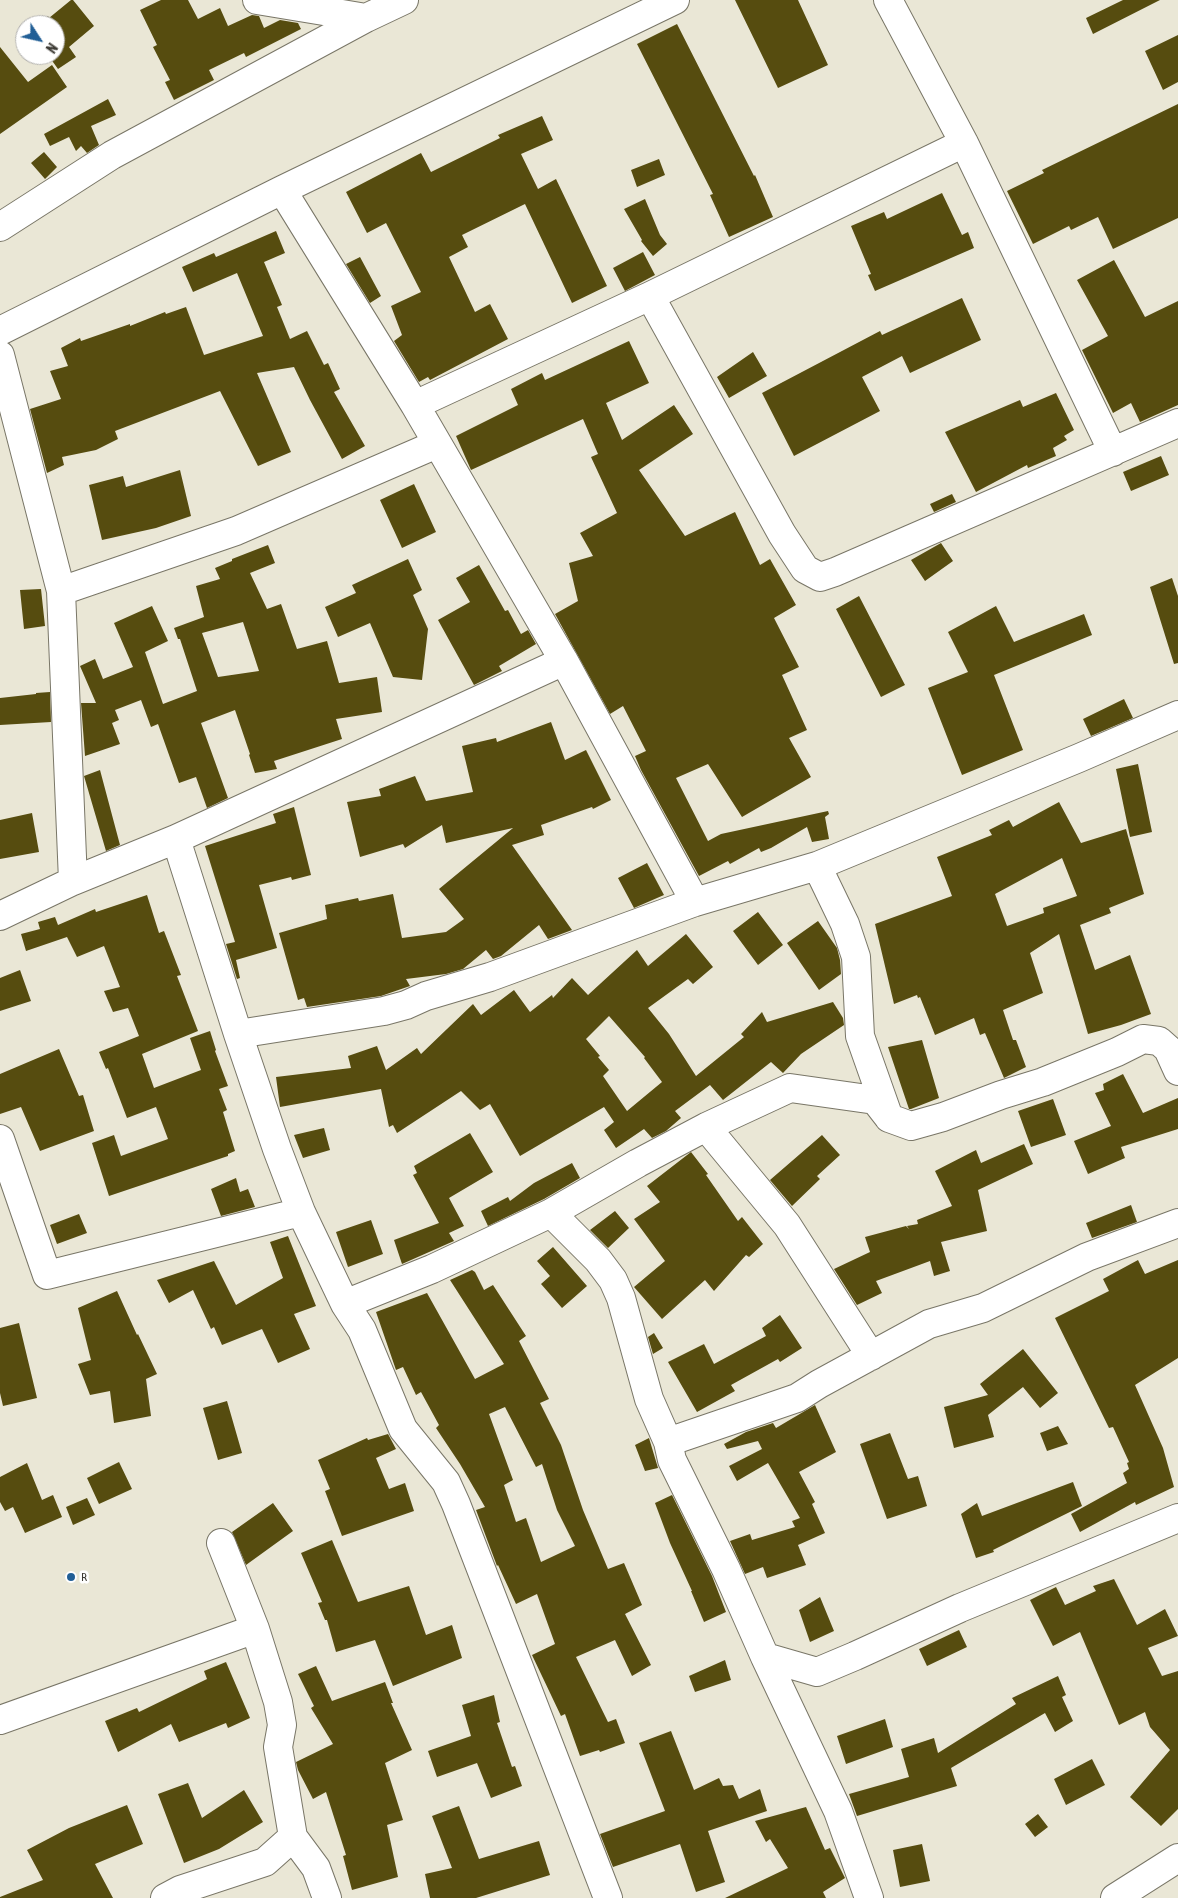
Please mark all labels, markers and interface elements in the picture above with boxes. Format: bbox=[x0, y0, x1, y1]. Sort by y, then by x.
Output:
north arrow bbox=[15, 15, 65, 65]
text: N bbox=[43, 40, 60, 56]
place label: R bbox=[81, 1570, 87, 1584]
marker: R bbox=[65, 1571, 77, 1583]

